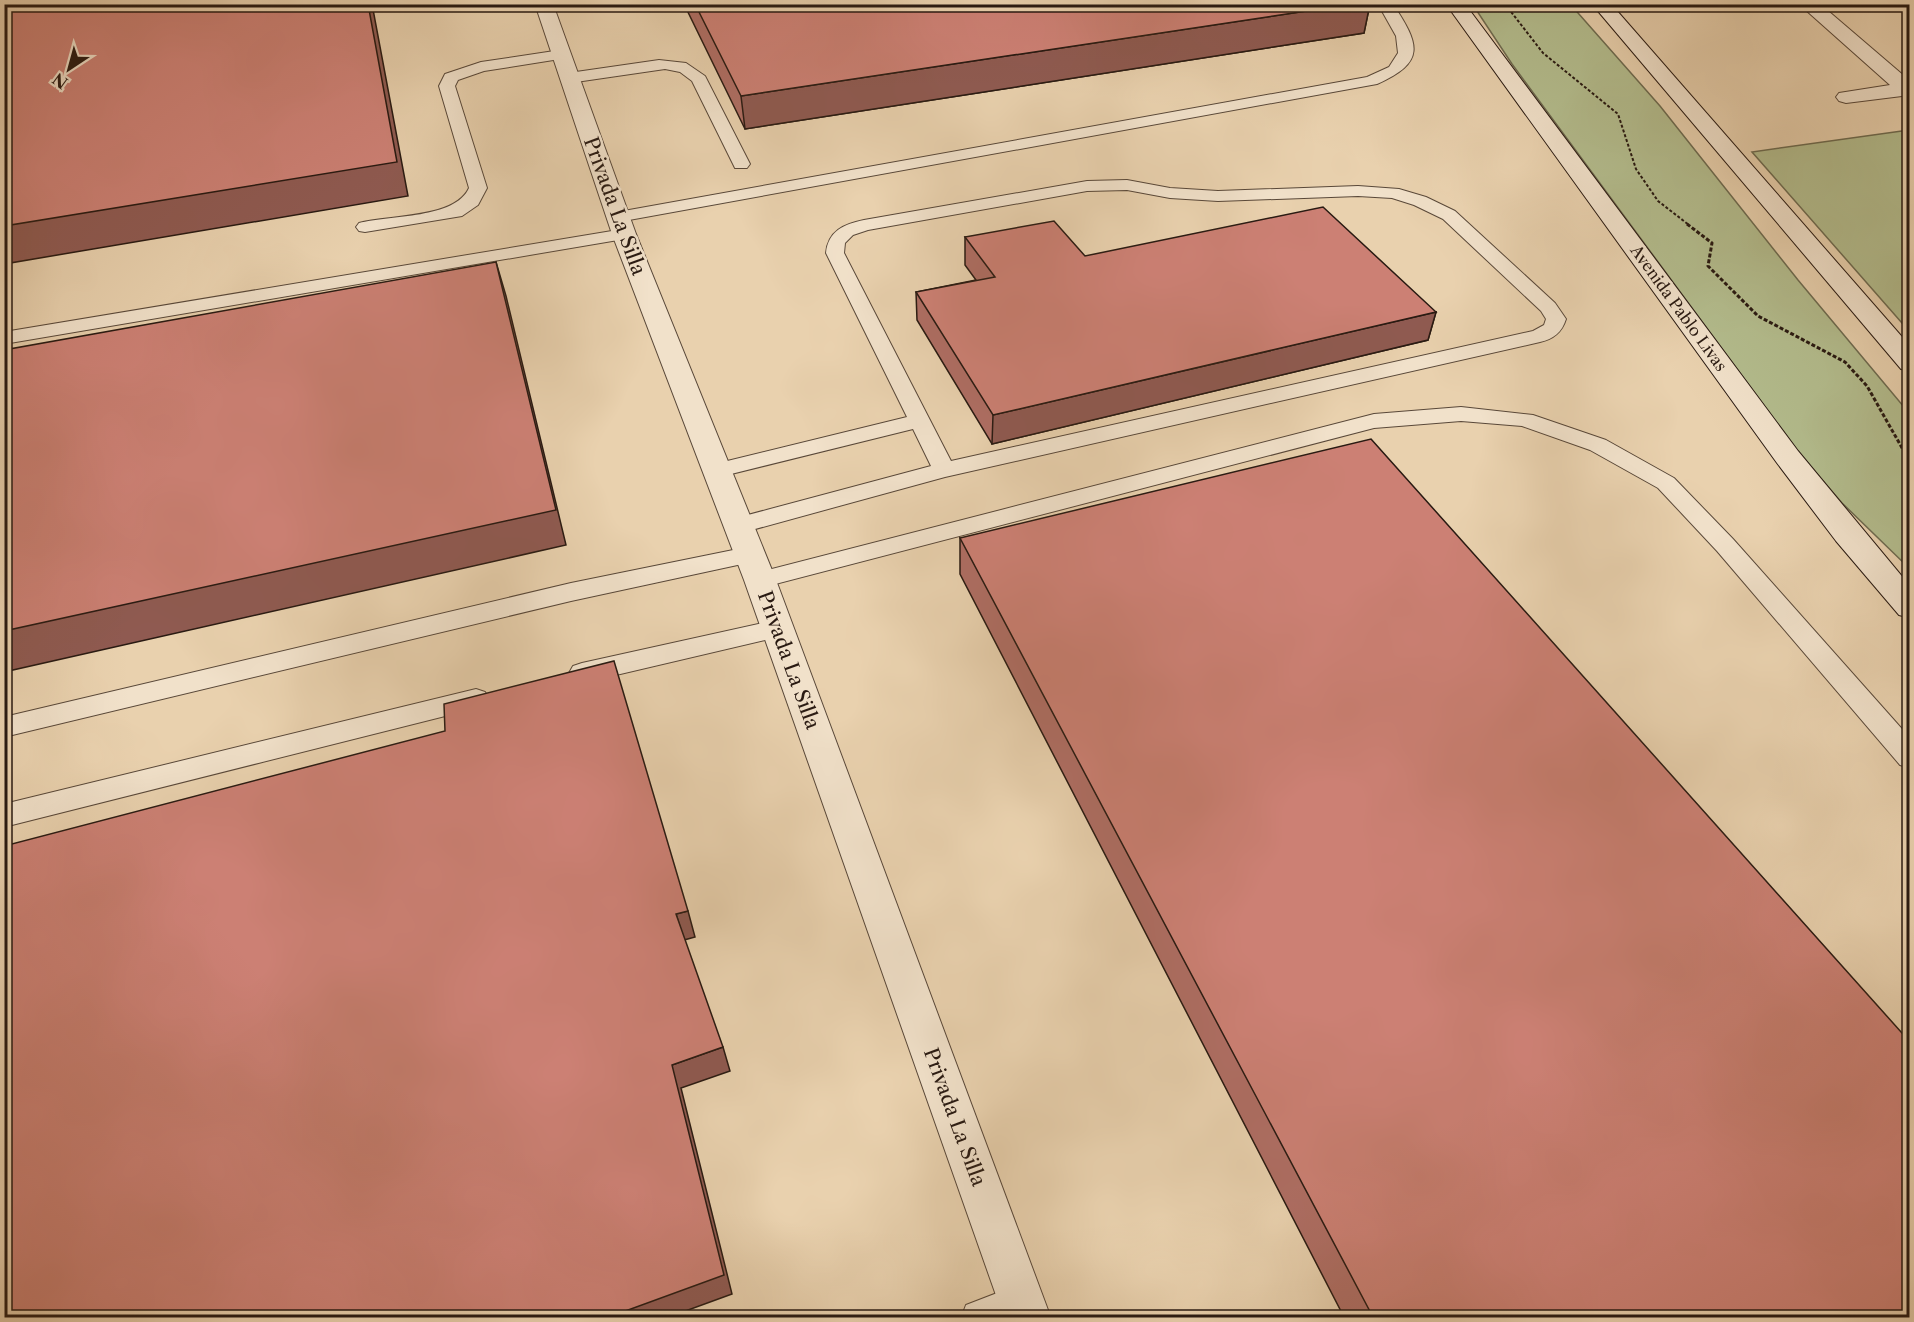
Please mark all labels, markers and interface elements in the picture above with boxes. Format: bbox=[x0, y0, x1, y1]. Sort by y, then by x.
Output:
north arrow bbox=[39, 39, 99, 99]
text: N bbox=[49, 69, 72, 93]
street label: Privada La Silla bbox=[579, 134, 651, 279]
street label: Avenida Pablo Livas bbox=[1626, 240, 1732, 375]
street label: Privada La Silla bbox=[753, 588, 825, 733]
street label: Privada La Silla bbox=[919, 1045, 991, 1190]

